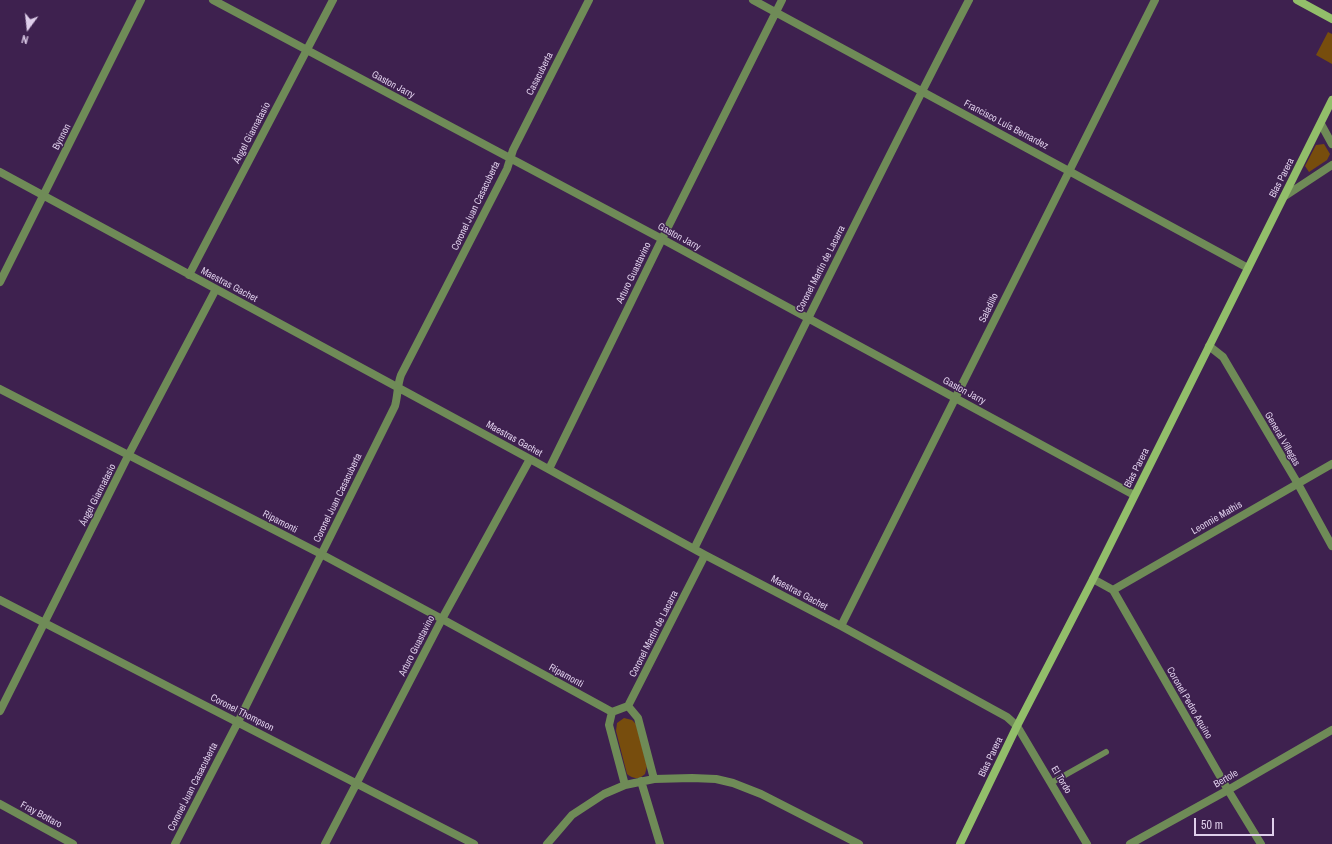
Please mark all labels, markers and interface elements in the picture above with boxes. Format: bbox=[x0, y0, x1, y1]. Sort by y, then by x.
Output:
north arrow bbox=[8, 8, 48, 48]
text: N bbox=[20, 32, 30, 47]
street label: Casacuberta bbox=[524, 51, 556, 97]
street label: Gaston Jarry bbox=[369, 69, 417, 101]
street label: Francisco Luís Bernardez bbox=[962, 98, 1050, 152]
street label: Ángel Giannatasio bbox=[231, 100, 273, 166]
street label: Bynnon bbox=[50, 122, 74, 152]
street label: Blas Parera bbox=[1267, 156, 1297, 200]
street label: Coronel Juan Casacuberta bbox=[449, 160, 503, 252]
street label: Gaston Jarry bbox=[655, 221, 703, 253]
street label: Coronel Martín de Lacarra bbox=[794, 224, 848, 314]
street label: Arturo Guastavino bbox=[614, 240, 654, 306]
street label: Maestras Gachet bbox=[199, 265, 259, 305]
street label: Saladillo bbox=[977, 291, 1001, 325]
street label: Gaston Jarry bbox=[940, 375, 988, 407]
street label: General Villegas bbox=[1262, 410, 1302, 468]
street label: Maestras Gachet bbox=[484, 419, 544, 459]
street label: Blas Parera bbox=[1122, 446, 1152, 490]
street label: Coronel Juan Casacuberta bbox=[311, 452, 365, 544]
street label: Ángel Giannatasio bbox=[77, 462, 119, 528]
street label: Leonnie Mathis bbox=[1190, 499, 1244, 537]
street label: Ripamonti bbox=[260, 508, 300, 536]
street label: Maestras Gachet bbox=[769, 573, 829, 613]
street label: Coronel Martín de Lacarra bbox=[627, 589, 681, 679]
street label: Arturo Guastavino bbox=[397, 614, 437, 678]
street label: Ripamonti bbox=[547, 662, 585, 690]
street label: Coronel Pedro Aquino bbox=[1164, 665, 1214, 741]
street label: Coronel Thompson bbox=[208, 692, 276, 734]
street label: Blas Parera bbox=[976, 735, 1006, 779]
street label: Coronel Juan Casacuberta bbox=[166, 741, 220, 833]
street label: El Tordo bbox=[1048, 764, 1074, 796]
street label: Bertole bbox=[1212, 767, 1240, 791]
street label: Fray Bottaro bbox=[18, 799, 64, 831]
scale bar bbox=[1196, 810, 1276, 836]
text: 50 m bbox=[1201, 817, 1223, 833]

